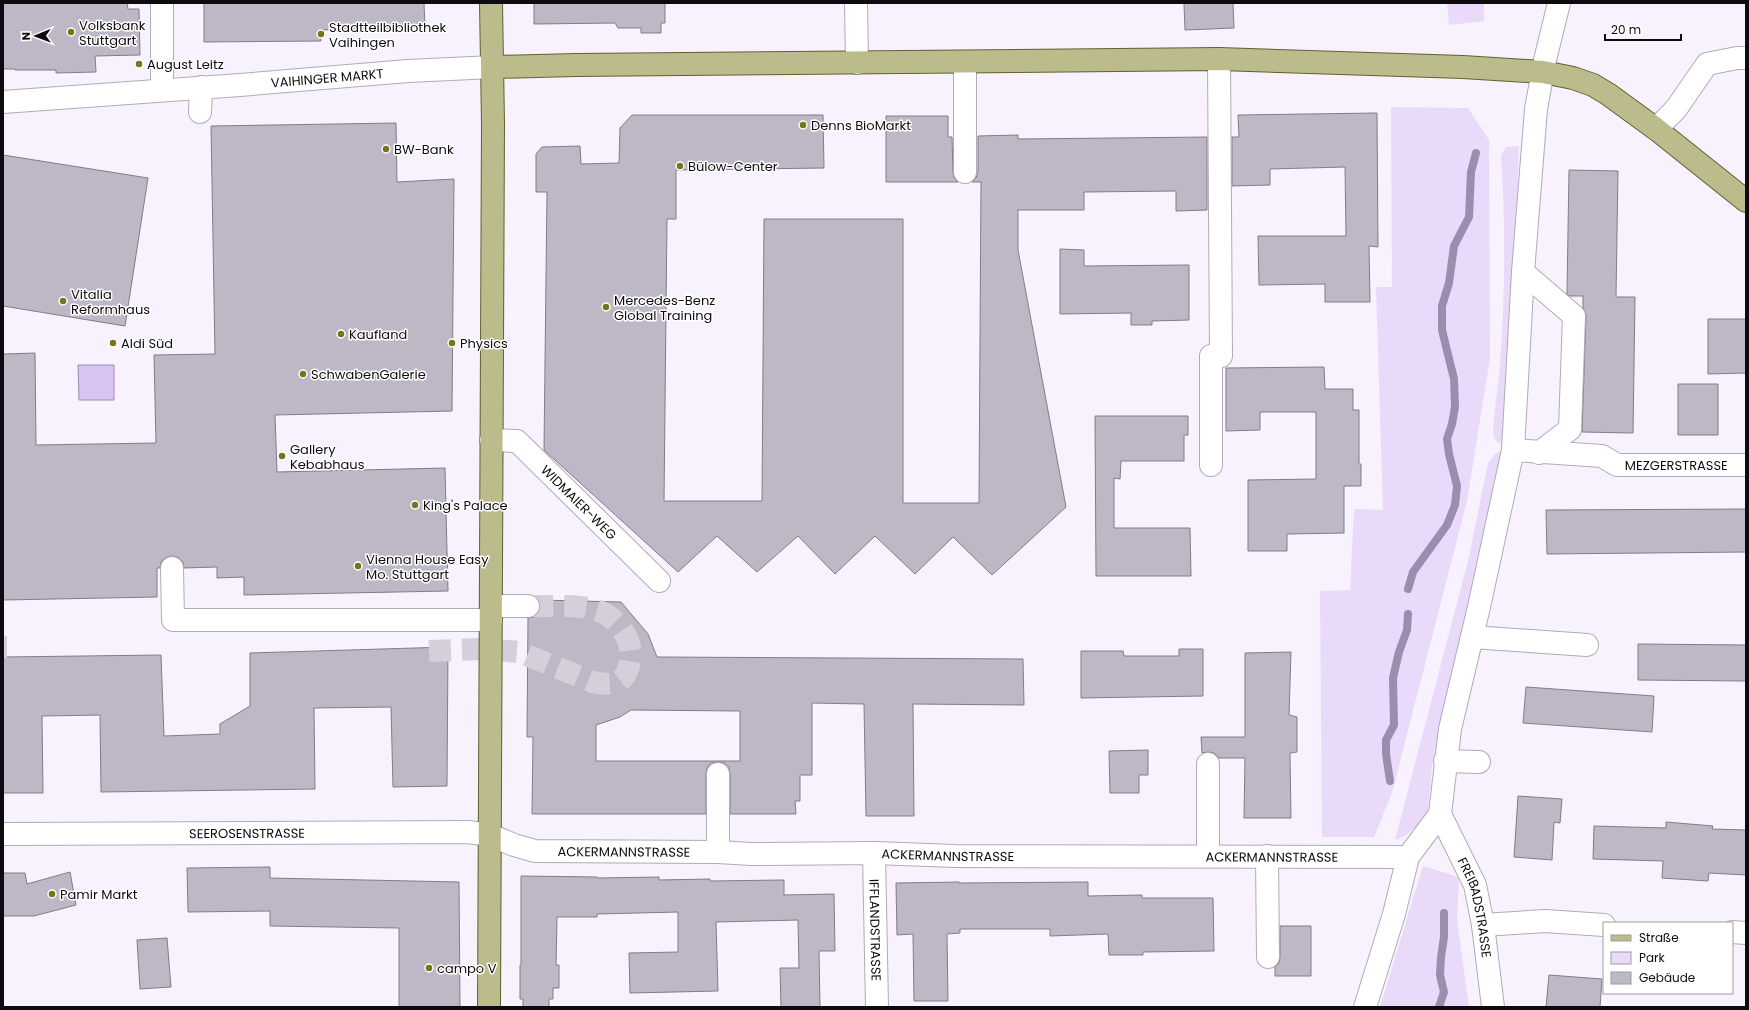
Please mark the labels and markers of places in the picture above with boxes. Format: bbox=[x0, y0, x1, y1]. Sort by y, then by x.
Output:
place label: Volksbank Stuttgart bbox=[79, 16, 146, 50]
place label: Stadtteilbibliothek Vaihingen bbox=[329, 18, 446, 52]
marker: Volksbank Stuttgart bbox=[66, 27, 76, 37]
marker: Stadtteilbibliothek Vaihingen bbox=[316, 29, 326, 39]
place label: August Leitz bbox=[147, 55, 224, 74]
marker: August Leitz bbox=[134, 59, 144, 69]
place label: Denns BioMarkt bbox=[811, 116, 911, 135]
marker: Denns BioMarkt bbox=[798, 120, 808, 130]
place label: BW-Bank bbox=[394, 140, 454, 159]
marker: BW-Bank bbox=[381, 144, 391, 154]
place label: Bülow-Center bbox=[688, 157, 778, 176]
marker: Bülow-Center bbox=[675, 161, 685, 171]
place label: Vitalia Reformhaus bbox=[71, 285, 150, 319]
place label: Mercedes-Benz Global Training bbox=[614, 291, 715, 325]
marker: Vitalia Reformhaus bbox=[58, 296, 68, 306]
marker: Mercedes-Benz Global Training bbox=[601, 302, 611, 312]
place label: Kaufland bbox=[349, 325, 407, 344]
marker: Kaufland bbox=[336, 329, 346, 339]
place label: Aldi Süd bbox=[121, 334, 173, 353]
place label: Physics bbox=[460, 334, 508, 353]
marker: Aldi Süd bbox=[108, 338, 118, 348]
marker: Physics bbox=[447, 338, 457, 348]
place label: SchwabenGalerie bbox=[311, 365, 426, 384]
marker: SchwabenGalerie bbox=[298, 369, 308, 379]
place label: Gallery Kebabhaus bbox=[290, 440, 365, 474]
marker: Gallery Kebabhaus bbox=[277, 451, 287, 461]
place label: King's Palace bbox=[423, 496, 508, 515]
marker: King's Palace bbox=[410, 500, 420, 510]
place label: Vienna House Easy Mo. Stuttgart bbox=[366, 550, 489, 584]
marker: Vienna House Easy Mo. Stuttgart bbox=[353, 561, 363, 571]
place label: Pamir Markt bbox=[60, 885, 138, 904]
marker: Pamir Markt bbox=[47, 889, 57, 899]
place label: campo V bbox=[437, 959, 497, 978]
marker: campo V bbox=[424, 963, 434, 973]

